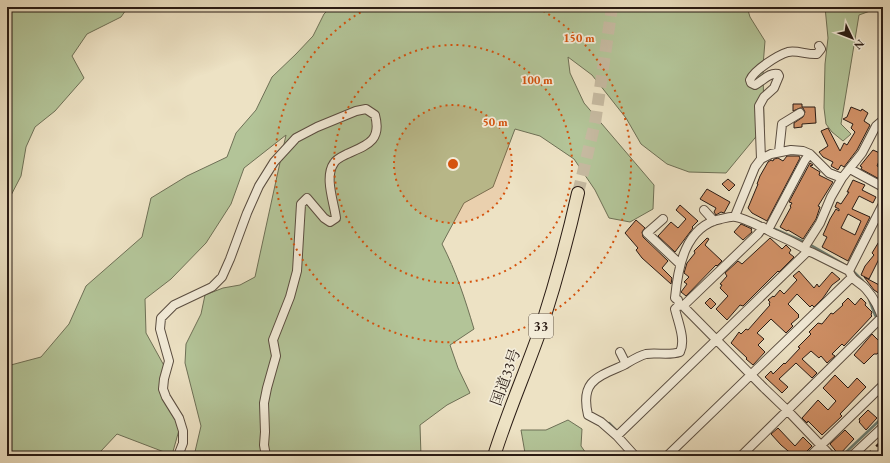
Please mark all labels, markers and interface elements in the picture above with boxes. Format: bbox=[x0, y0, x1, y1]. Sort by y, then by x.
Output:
north arrow bbox=[832, 18, 872, 58]
text: 150 m bbox=[563, 30, 595, 46]
text: N bbox=[851, 37, 867, 53]
text: 100 m bbox=[521, 72, 553, 88]
text: 50 m bbox=[482, 114, 508, 130]
centre of rings bbox=[446, 157, 460, 171]
road number: 33 bbox=[529, 314, 553, 338]
street label: 国道33号 bbox=[486, 346, 524, 408]

